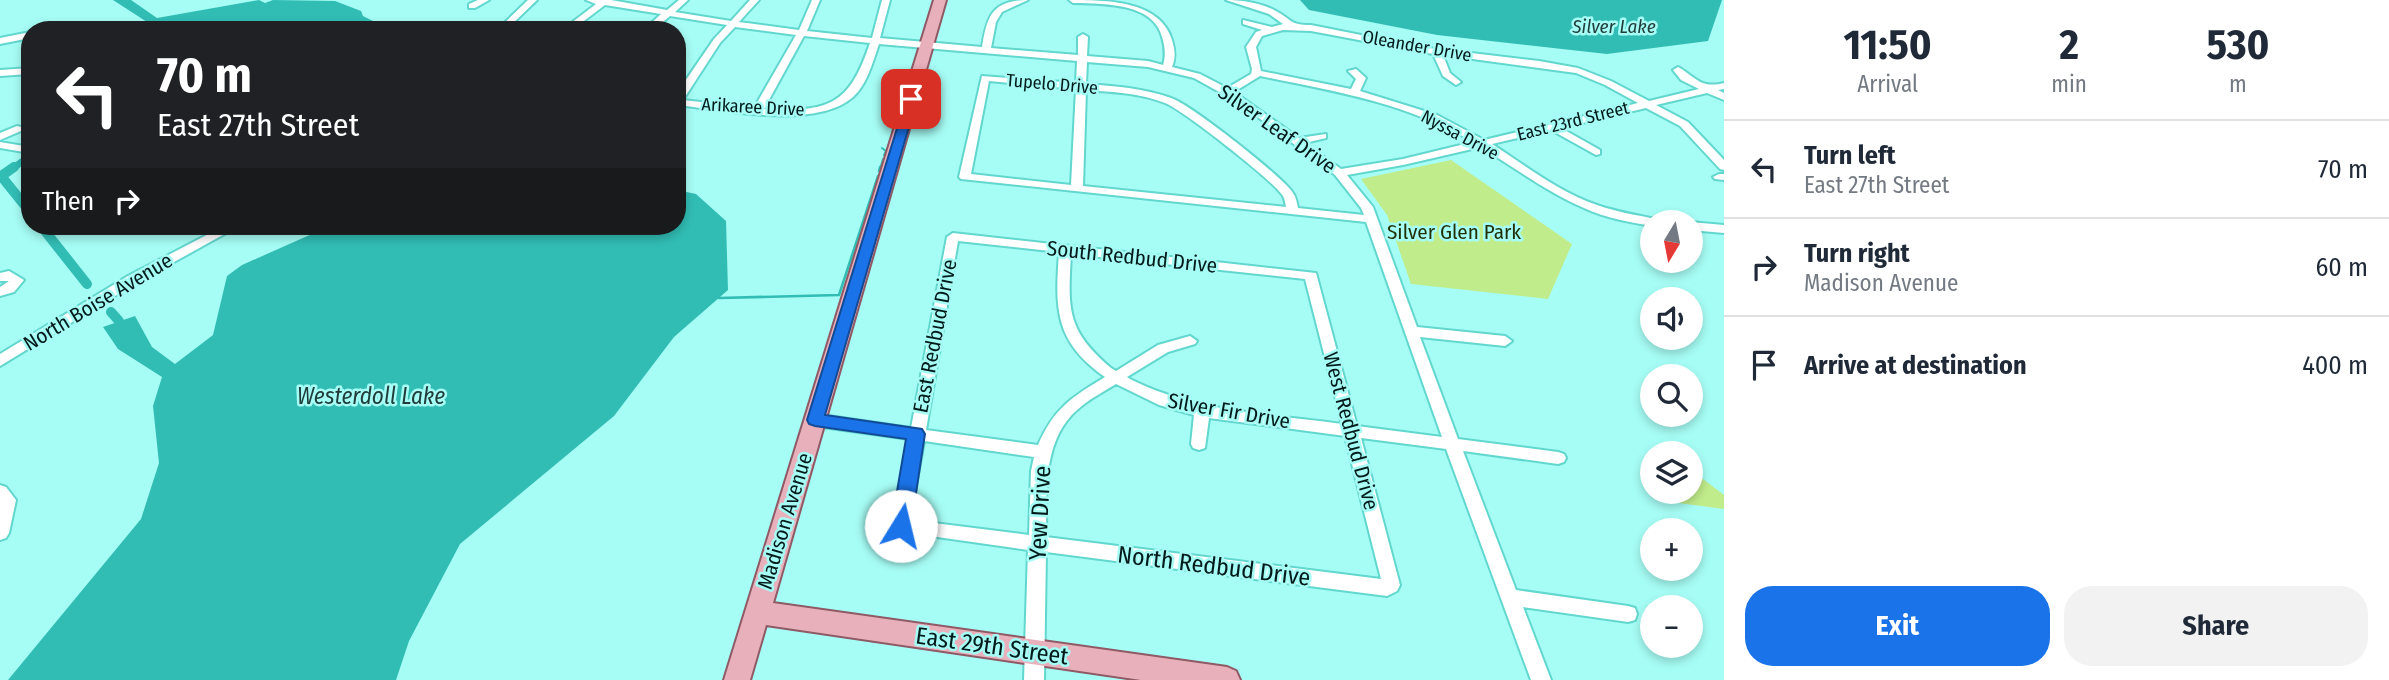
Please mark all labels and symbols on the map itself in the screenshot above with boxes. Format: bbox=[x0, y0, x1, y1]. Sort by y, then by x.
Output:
water label: Silver Lake bbox=[1571, 15, 1656, 38]
street label: Oleander Drive bbox=[1361, 26, 1473, 66]
pin bbox=[881, 69, 941, 129]
street label: Tupelo Drive bbox=[1005, 69, 1099, 99]
street label: Silver Leaf Drive bbox=[1213, 79, 1341, 179]
street label: Arikaree Drive bbox=[701, 93, 805, 121]
street label: East 23rd Street bbox=[1515, 96, 1631, 146]
street label: Nyssa Drive bbox=[1417, 105, 1503, 165]
north arrow bbox=[1640, 210, 1703, 273]
park label: Silver Glen Park bbox=[1387, 219, 1521, 245]
street label: South Redbud Drive bbox=[1046, 235, 1218, 279]
street label: North Boise Avenue bbox=[19, 247, 177, 357]
street label: East Redbud Drive bbox=[907, 257, 963, 415]
street label: West Redbud Drive bbox=[1317, 349, 1385, 513]
water label: Westerdoll Lake bbox=[297, 382, 445, 410]
street label: Silver Fir Drive bbox=[1166, 387, 1292, 435]
street label: Madison Avenue bbox=[752, 450, 818, 592]
street label: Yew Drive bbox=[1024, 465, 1056, 561]
position arrow bbox=[864, 489, 938, 563]
street label: North Redbud Drive bbox=[1116, 540, 1312, 592]
street label: East 29th Street bbox=[914, 621, 1070, 671]

